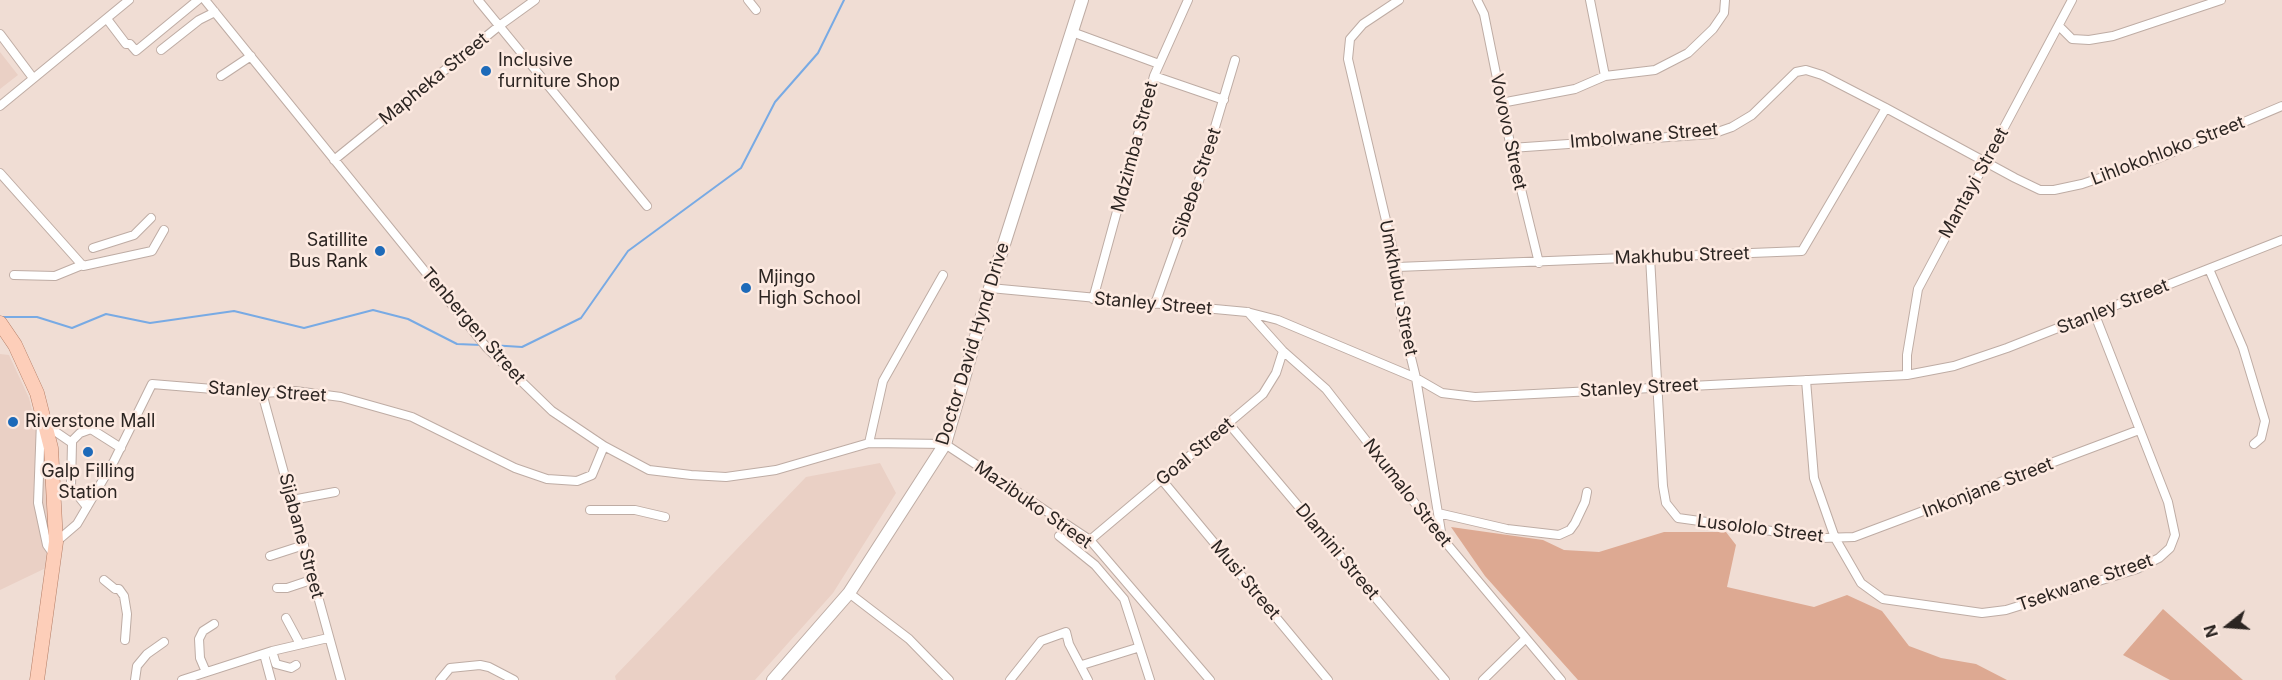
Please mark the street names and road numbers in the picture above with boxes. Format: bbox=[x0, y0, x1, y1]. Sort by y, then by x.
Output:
street label: Mapheka Street bbox=[375, 28, 493, 130]
street label: Vovovo Street bbox=[1485, 72, 1531, 192]
street label: Mdzimba Street bbox=[1107, 79, 1163, 215]
street label: Lihlokohloko Street bbox=[2088, 112, 2248, 190]
street label: Imbolwane Street bbox=[1569, 119, 1719, 153]
street label: Mantayi Street bbox=[1935, 124, 2013, 242]
street label: Sibebe Street bbox=[1168, 125, 1226, 241]
street label: Umkhubu Street bbox=[1374, 218, 1422, 358]
street label: Doctor David Hynd Drive bbox=[932, 240, 1014, 448]
street label: Makhubu Street bbox=[1614, 243, 1750, 269]
street label: Tenbergen Street bbox=[417, 263, 529, 389]
street label: Stanley Street bbox=[2054, 275, 2172, 339]
street label: Stanley Street bbox=[1093, 288, 1213, 320]
street label: Stanley Street bbox=[1579, 374, 1699, 402]
street label: Stanley Street bbox=[207, 377, 327, 407]
street label: Goal Street bbox=[1152, 413, 1238, 491]
street label: Nxumalo Street bbox=[1358, 435, 1456, 551]
street label: Inkonjane Street bbox=[1920, 453, 2056, 523]
street label: Mazibuko Street bbox=[970, 456, 1096, 554]
street label: Sijabane Street bbox=[274, 471, 328, 601]
street label: Dlamini Street bbox=[1291, 500, 1383, 604]
street label: Lusololo Street bbox=[1696, 511, 1824, 547]
street label: Musi Street bbox=[1206, 536, 1284, 624]
street label: Tsekwane Street bbox=[2014, 550, 2156, 616]

